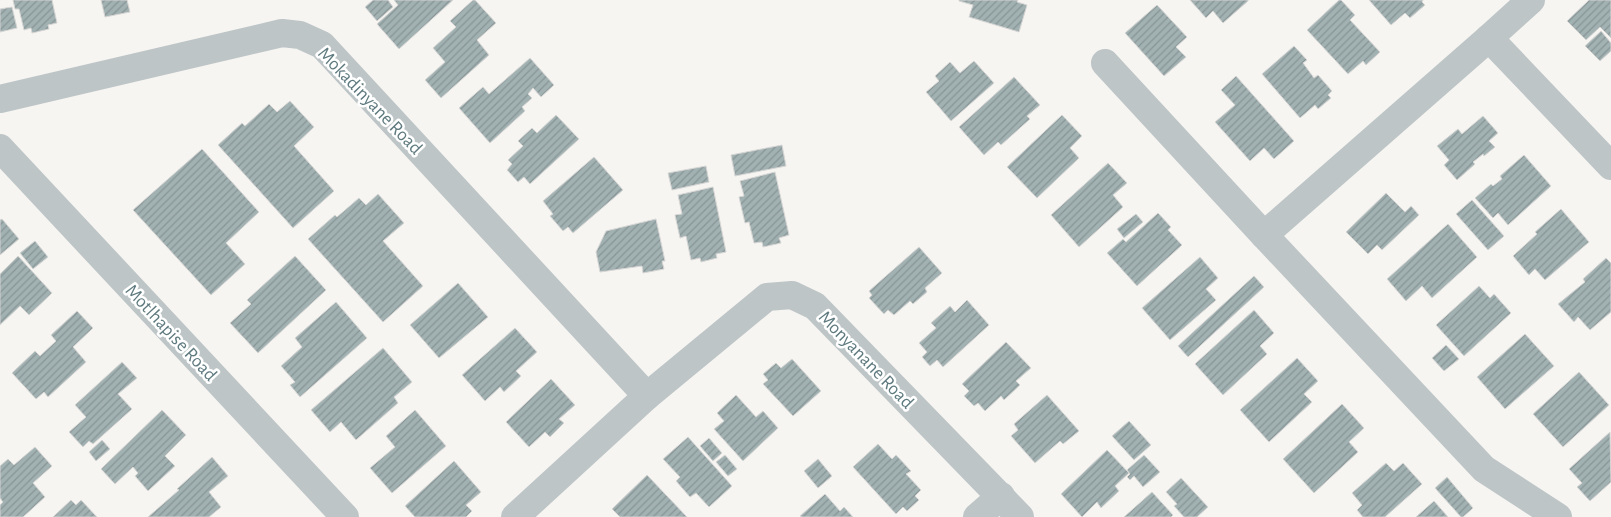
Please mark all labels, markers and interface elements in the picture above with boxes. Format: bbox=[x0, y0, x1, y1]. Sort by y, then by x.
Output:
street label: Mokadinyane Road bbox=[314, 44, 426, 158]
street label: Motlhapise Road bbox=[122, 281, 220, 385]
street label: Monyanane Road bbox=[815, 308, 917, 413]

